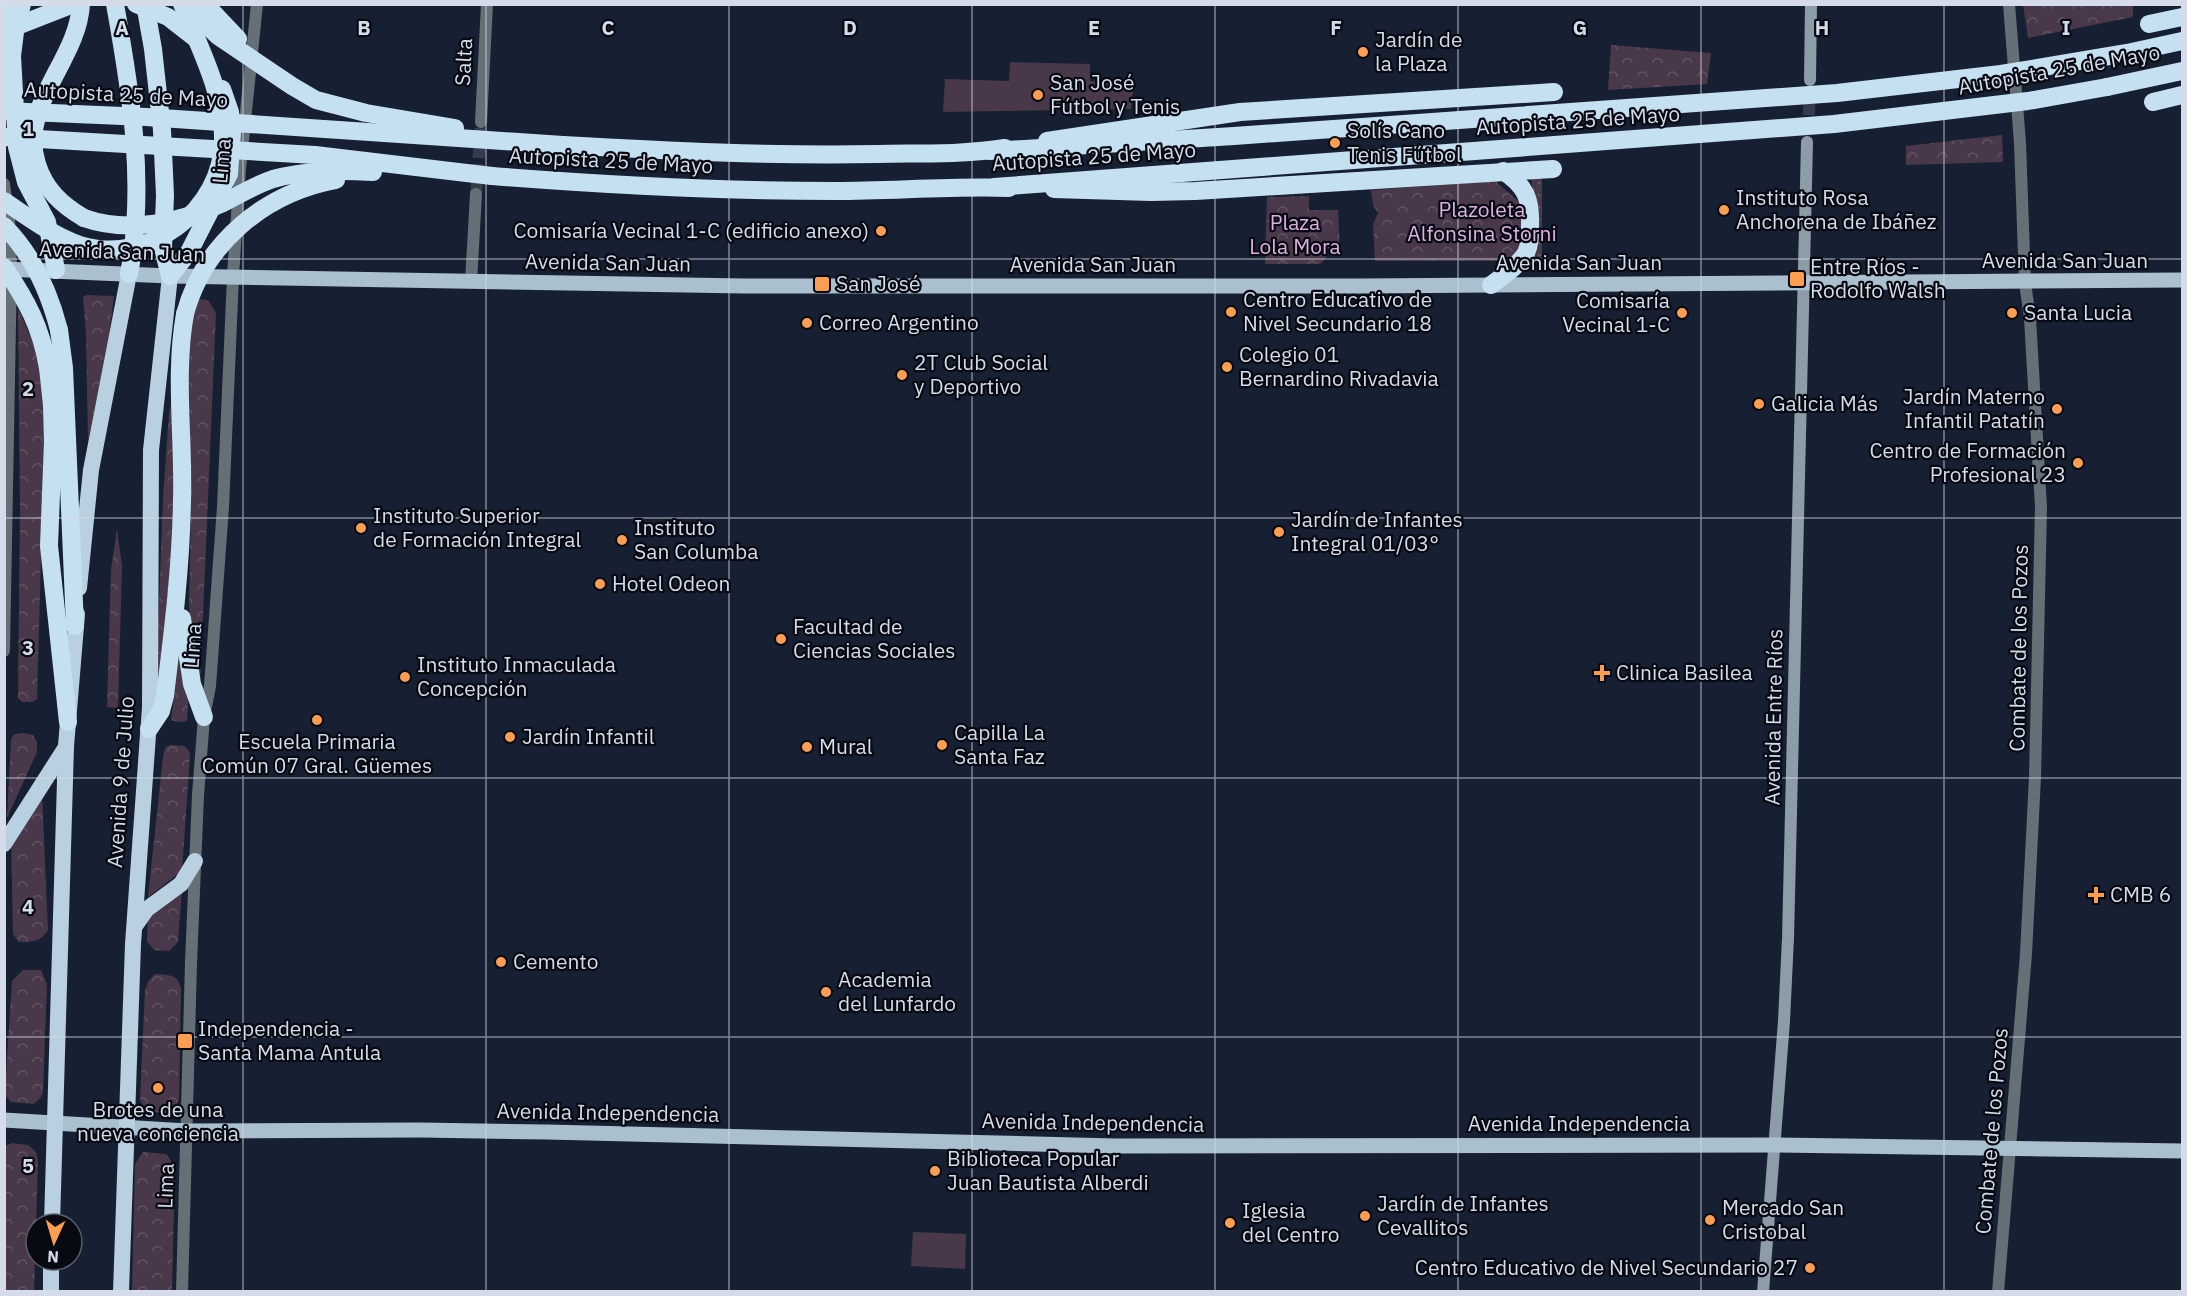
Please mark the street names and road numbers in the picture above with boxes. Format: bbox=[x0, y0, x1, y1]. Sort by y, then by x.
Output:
street label: Salta bbox=[448, 37, 478, 86]
street label: Autopista 25 de Mayo bbox=[1956, 37, 2162, 101]
street label: Autopista 25 de Mayo bbox=[23, 75, 229, 113]
street label: Autopista 25 de Mayo bbox=[1475, 99, 1681, 141]
street label: Autopista 25 de Mayo bbox=[991, 135, 1197, 177]
street label: Lima bbox=[205, 137, 237, 185]
street label: Autopista 25 de Mayo bbox=[508, 141, 714, 179]
street label: Avenida San Juan bbox=[38, 234, 206, 268]
street label: Avenida San Juan bbox=[1982, 246, 2148, 274]
street label: Avenida San Juan bbox=[525, 247, 691, 277]
street label: Avenida San Juan bbox=[1496, 248, 1662, 276]
street label: Avenida San Juan bbox=[1010, 250, 1176, 278]
street label: Combate de los Pozos bbox=[2002, 544, 2034, 752]
street label: Lima bbox=[176, 622, 208, 670]
street label: Avenida Entre Ríos bbox=[1757, 628, 1789, 806]
street label: Avenida 9 de Julio bbox=[100, 695, 140, 869]
street label: Combate de los Pozos bbox=[1968, 1027, 2014, 1235]
street label: Avenida Independencia bbox=[496, 1096, 720, 1128]
street label: Avenida Independencia bbox=[981, 1106, 1205, 1138]
street label: Avenida Independencia bbox=[1468, 1109, 1690, 1137]
street label: Lima bbox=[150, 1163, 180, 1209]

